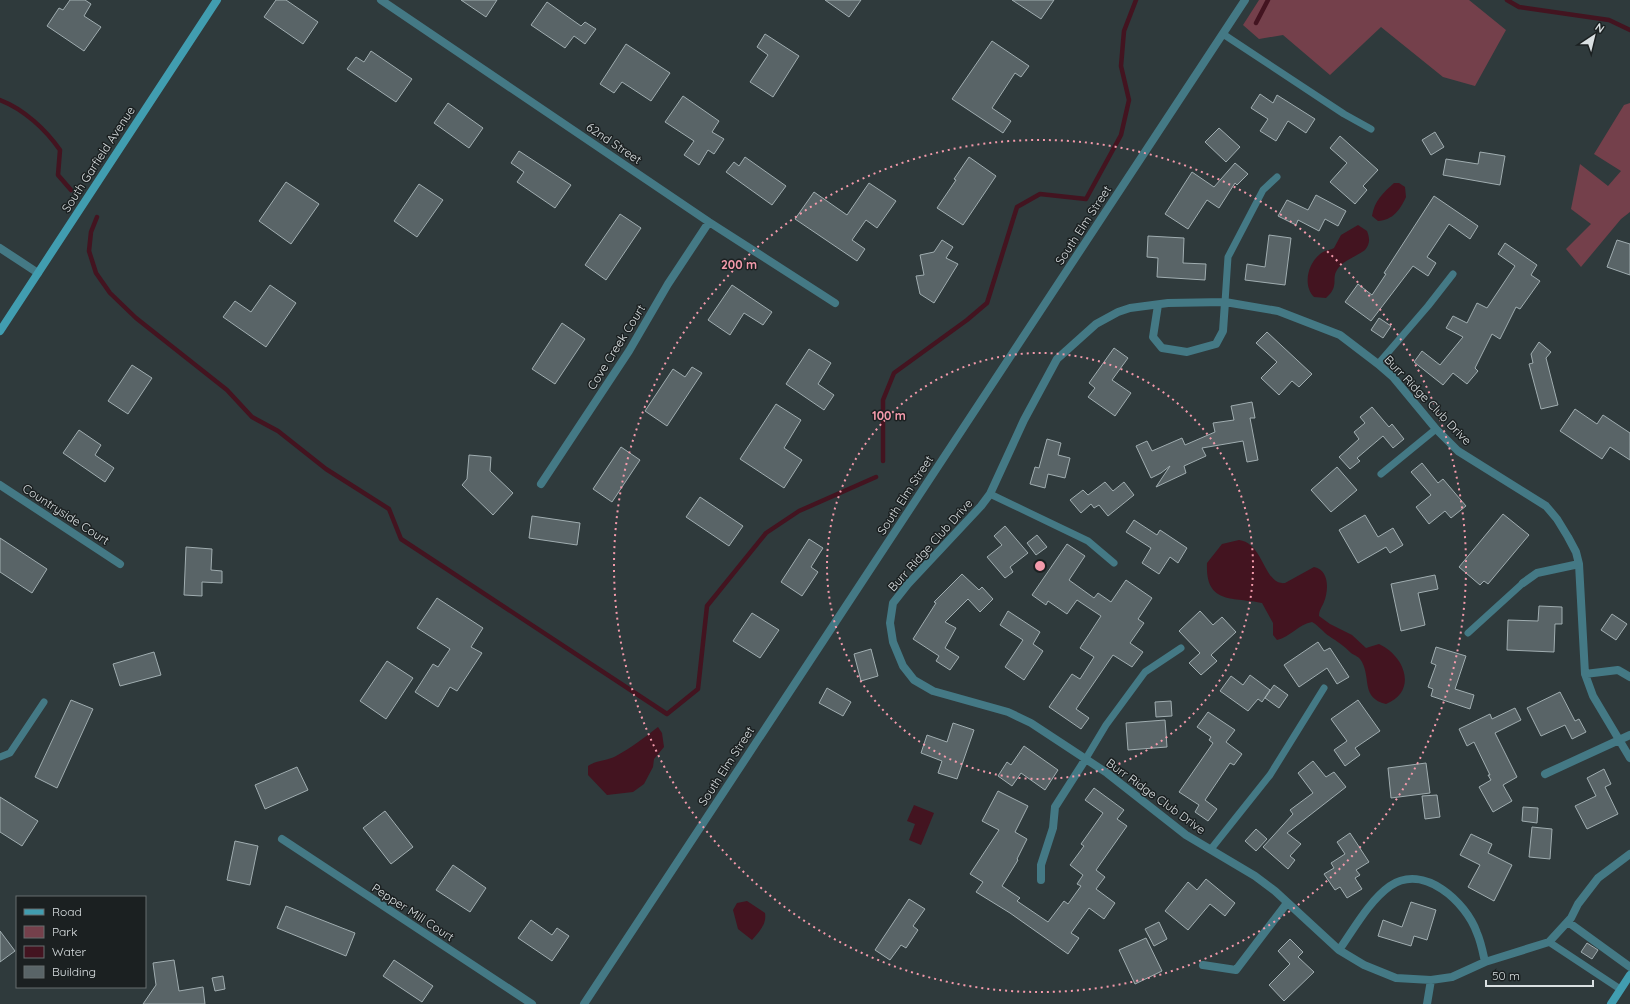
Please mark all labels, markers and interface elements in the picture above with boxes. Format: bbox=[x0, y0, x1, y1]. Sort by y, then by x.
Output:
north arrow bbox=[1574, 16, 1614, 56]
text: N bbox=[1592, 20, 1607, 36]
street label: South Garfield Avenue bbox=[58, 103, 138, 215]
street label: 62nd Street bbox=[584, 119, 644, 167]
street label: South Elm Street bbox=[1052, 183, 1114, 267]
text: 200 m bbox=[721, 257, 757, 272]
street label: Cove Creek Court bbox=[584, 302, 648, 392]
street label: Burr Ridge Club Drive bbox=[1381, 352, 1475, 448]
text: 100 m bbox=[872, 408, 906, 423]
street label: South Elm Street bbox=[874, 453, 936, 537]
street label: Countryside Court bbox=[20, 480, 112, 548]
street label: Burr Ridge Club Drive bbox=[885, 496, 976, 594]
centre of rings bbox=[1033, 559, 1047, 573]
street label: South Elm Street bbox=[695, 724, 757, 808]
street label: Burr Ridge Club Drive bbox=[1103, 755, 1209, 837]
street label: Pepper Mill Court bbox=[369, 880, 457, 944]
legend bbox=[16, 896, 146, 988]
text: Road bbox=[52, 904, 82, 919]
text: Park bbox=[52, 924, 77, 939]
text: Water bbox=[52, 944, 87, 959]
scale bar bbox=[1486, 962, 1593, 988]
text: Building bbox=[52, 964, 96, 979]
text: 50 m bbox=[1492, 968, 1520, 983]

